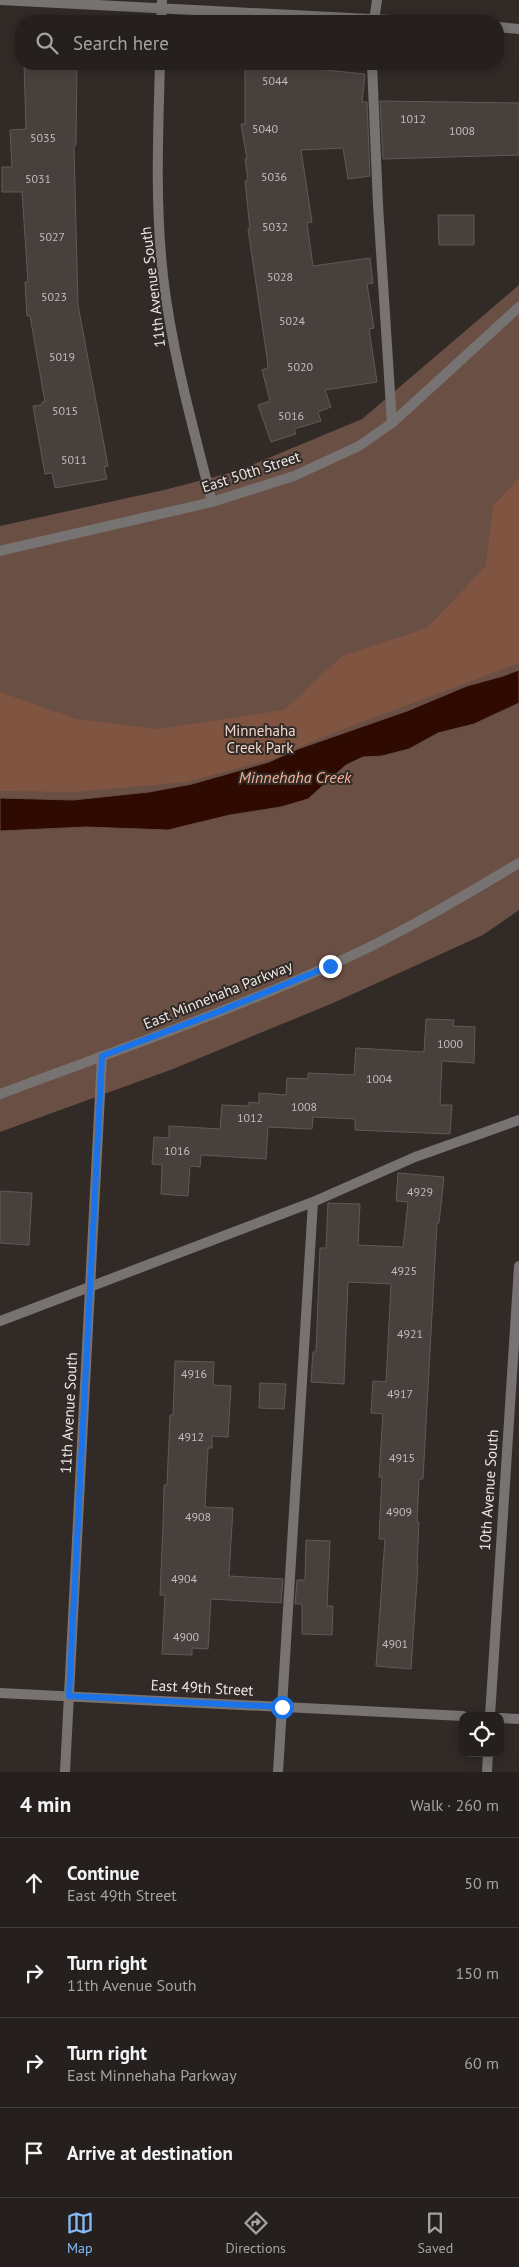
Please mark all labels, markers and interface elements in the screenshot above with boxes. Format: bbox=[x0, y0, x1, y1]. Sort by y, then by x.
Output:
search box bbox=[15, 15, 504, 70]
icon: search bbox=[33, 29, 61, 57]
text: Search here bbox=[73, 31, 169, 55]
house number: 5044 bbox=[262, 73, 289, 88]
house number: 1012 bbox=[400, 111, 426, 126]
house number: 5040 bbox=[252, 121, 279, 136]
house number: 1008 bbox=[449, 123, 475, 138]
house number: 5035 bbox=[30, 130, 56, 145]
house number: 5036 bbox=[261, 169, 287, 184]
house number: 5031 bbox=[25, 171, 51, 186]
house number: 5032 bbox=[262, 219, 288, 234]
street label: 11th Avenue South bbox=[136, 226, 169, 348]
house number: 5027 bbox=[39, 229, 65, 244]
house number: 5028 bbox=[267, 269, 293, 284]
house number: 5023 bbox=[41, 289, 67, 304]
house number: 5024 bbox=[279, 313, 306, 328]
house number: 5019 bbox=[49, 349, 75, 364]
house number: 5020 bbox=[287, 359, 314, 374]
house number: 5015 bbox=[52, 403, 78, 418]
house number: 5016 bbox=[278, 408, 304, 423]
street label: East 50th Street bbox=[199, 447, 303, 496]
house number: 5011 bbox=[61, 452, 87, 467]
park label: Minnehaha Creek Park bbox=[224, 721, 296, 757]
water label: Minnehaha Creek bbox=[239, 767, 352, 787]
route end bbox=[319, 955, 342, 978]
street label: East Minnehaha Parkway bbox=[140, 956, 295, 1033]
house number: 1000 bbox=[437, 1036, 464, 1051]
house number: 1004 bbox=[366, 1071, 393, 1086]
house number: 1008 bbox=[291, 1099, 317, 1114]
house number: 1012 bbox=[237, 1110, 263, 1125]
house number: 1016 bbox=[164, 1143, 190, 1158]
house number: 4929 bbox=[407, 1184, 433, 1199]
house number: 4925 bbox=[391, 1263, 417, 1278]
house number: 4921 bbox=[397, 1326, 423, 1341]
street label: 11th Avenue South bbox=[56, 1352, 81, 1474]
house number: 4916 bbox=[181, 1366, 207, 1381]
house number: 4917 bbox=[387, 1386, 413, 1401]
house number: 4912 bbox=[178, 1429, 204, 1444]
street label: 10th Avenue South bbox=[475, 1429, 502, 1551]
house number: 4915 bbox=[389, 1450, 415, 1465]
house number: 4909 bbox=[386, 1504, 412, 1519]
house number: 4908 bbox=[185, 1509, 211, 1524]
house number: 4904 bbox=[171, 1571, 198, 1586]
house number: 4900 bbox=[173, 1629, 200, 1644]
house number: 4901 bbox=[382, 1636, 408, 1651]
street label: East 49th Street bbox=[150, 1675, 254, 1700]
route start bbox=[271, 1696, 294, 1719]
map controls bbox=[459, 1712, 504, 1757]
button: locate bbox=[459, 1712, 504, 1757]
text: 4 min bbox=[20, 1791, 71, 1818]
text: Walk · 260 m bbox=[410, 1795, 499, 1815]
text: Continue bbox=[67, 1861, 139, 1885]
icon: ahead bbox=[20, 1869, 48, 1897]
text: 50 m bbox=[464, 1873, 499, 1893]
text: East 49th Street bbox=[67, 1885, 177, 1905]
text: Turn right bbox=[67, 1951, 147, 1975]
icon: right bbox=[20, 1959, 48, 1987]
text: 150 m bbox=[456, 1963, 499, 1983]
text: 11th Avenue South bbox=[67, 1975, 197, 1995]
text: Turn right bbox=[67, 2041, 147, 2065]
icon: right bbox=[20, 2049, 48, 2077]
text: 60 m bbox=[464, 2053, 499, 2073]
text: East Minnehaha Parkway bbox=[67, 2065, 237, 2085]
icon: arrive bbox=[20, 2139, 48, 2167]
text: Arrive at destination bbox=[67, 2141, 233, 2165]
tab: Map bbox=[66, 2209, 94, 2257]
tab: Directions bbox=[225, 2209, 286, 2257]
tab: Saved bbox=[418, 2209, 453, 2257]

